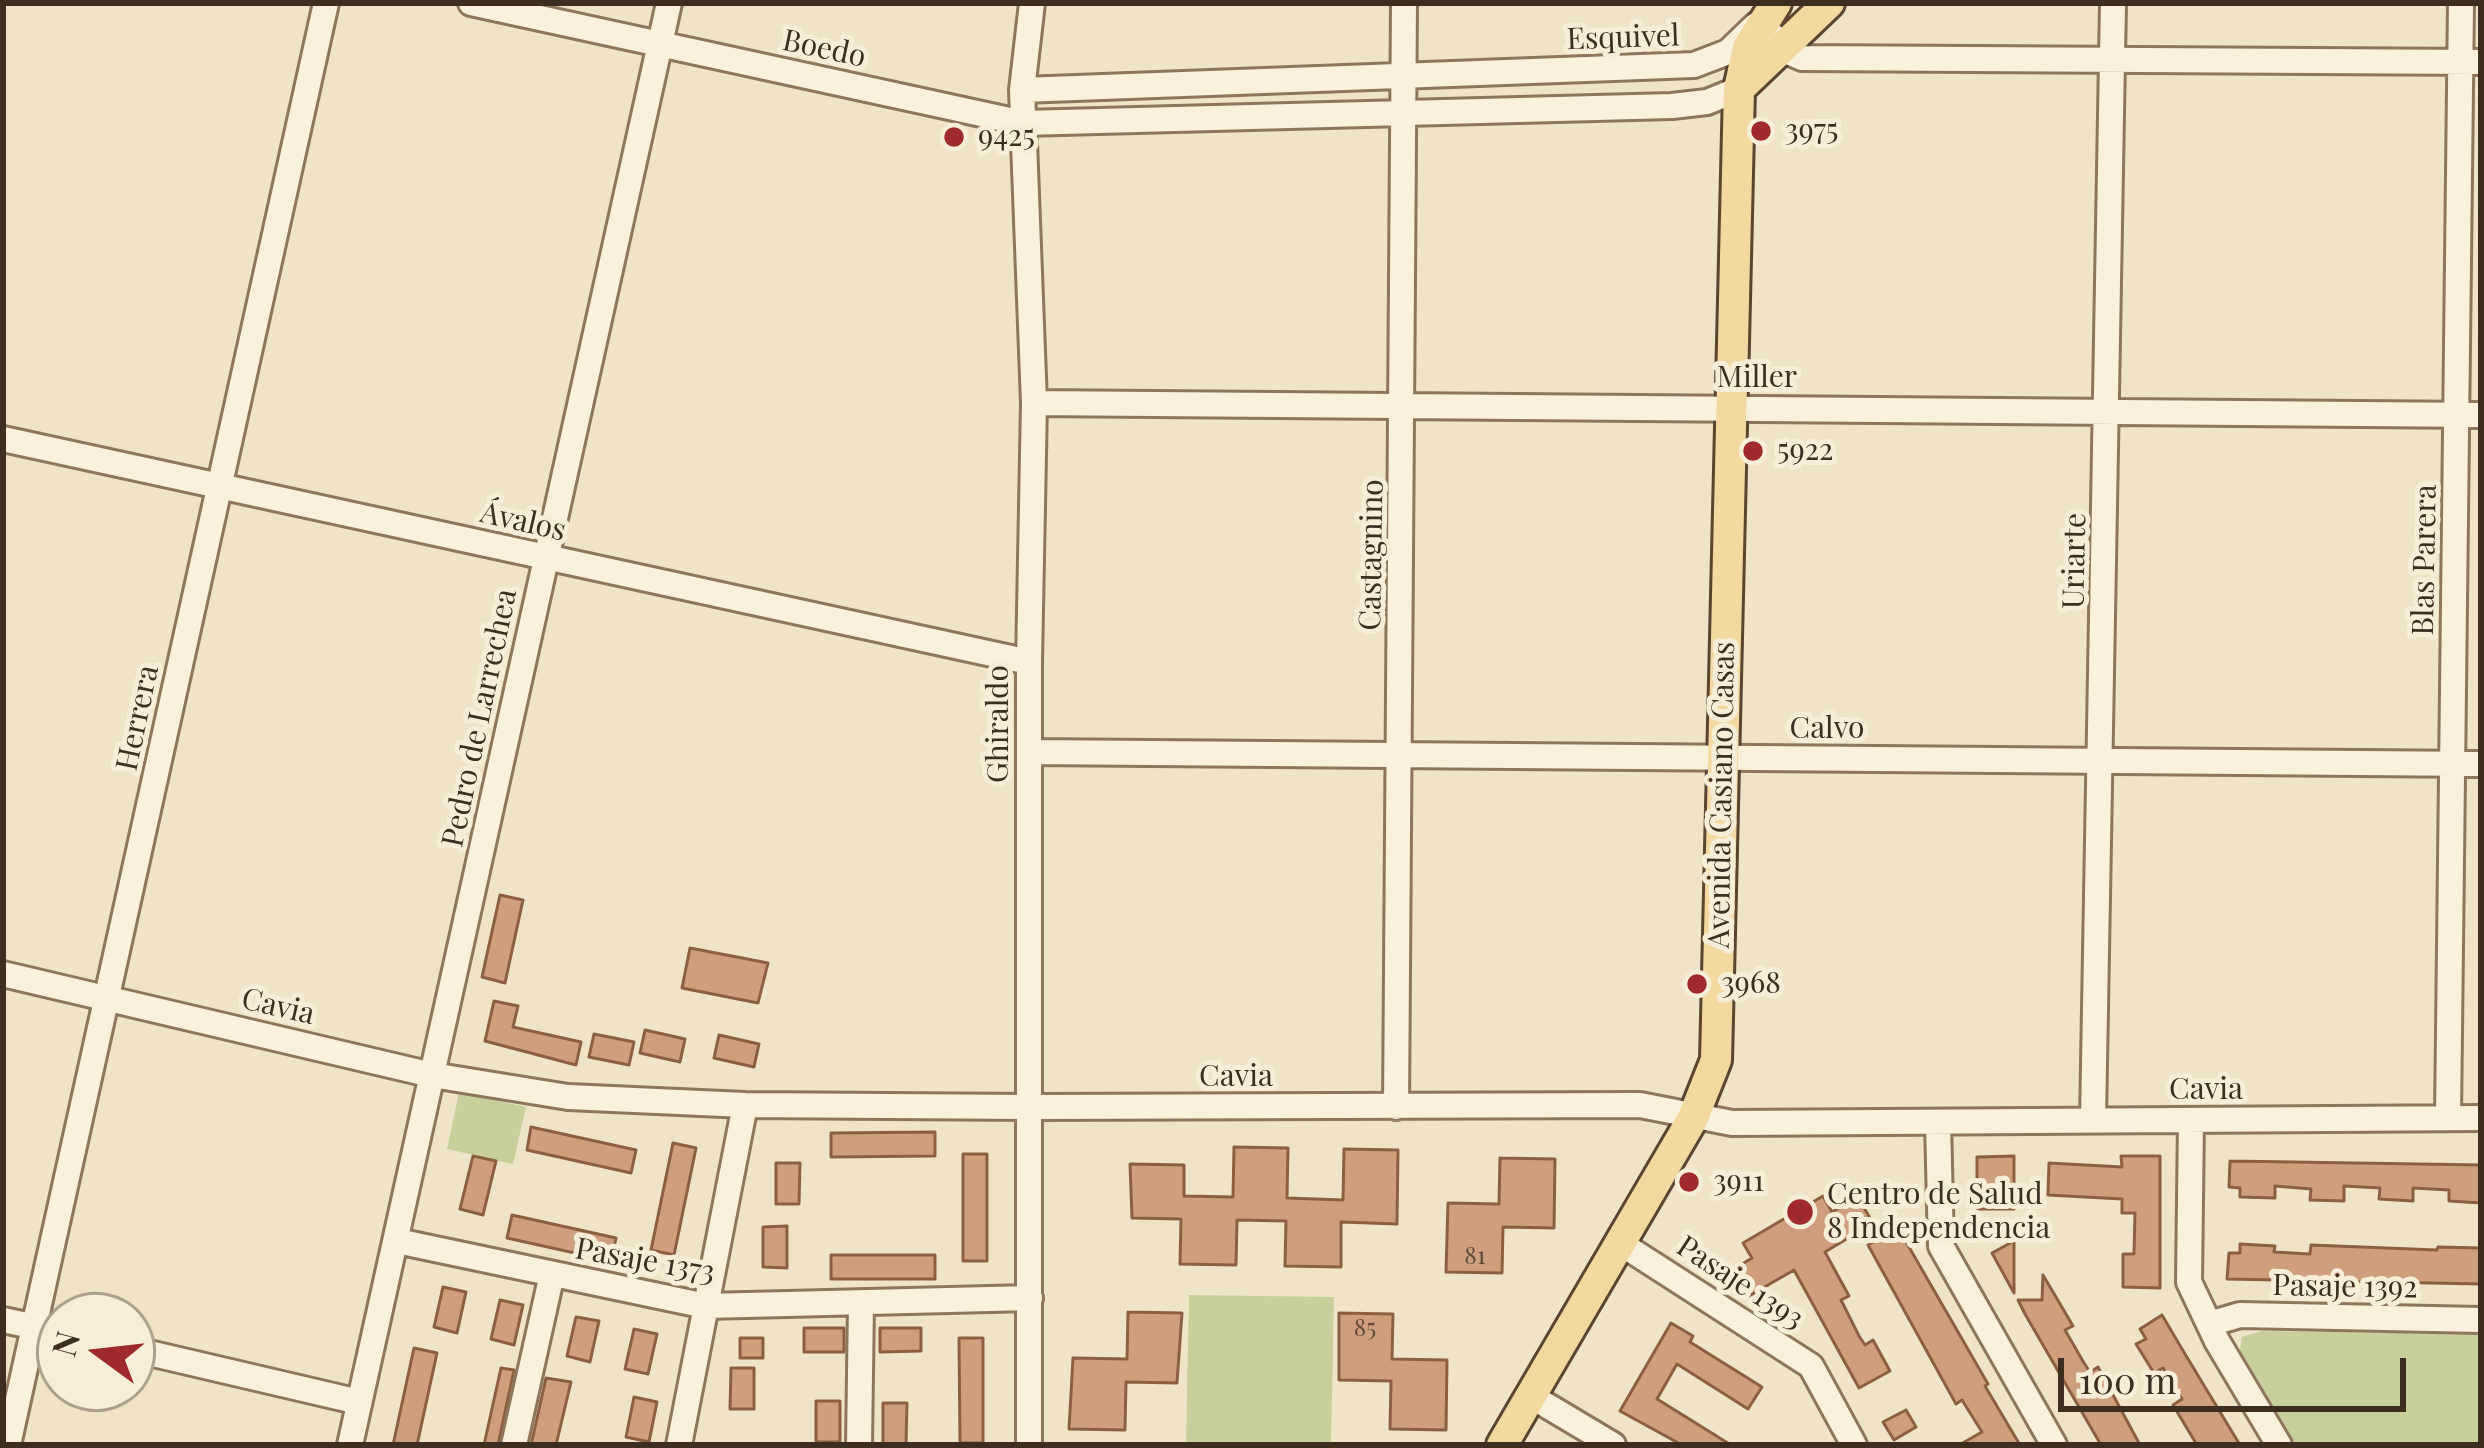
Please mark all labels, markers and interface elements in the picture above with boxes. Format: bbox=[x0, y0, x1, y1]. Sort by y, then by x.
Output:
street label: Esquivel bbox=[1566, 18, 1680, 58]
street label: Boedo bbox=[779, 23, 869, 75]
place label: 3975 bbox=[1785, 113, 1838, 149]
marker: 3975 bbox=[1748, 118, 1774, 144]
place label: 9425 bbox=[978, 119, 1035, 155]
marker: 9425 bbox=[941, 124, 967, 150]
street label: Miller bbox=[1717, 360, 1797, 396]
place label: 5922 bbox=[1777, 433, 1833, 469]
marker: 5922 bbox=[1740, 438, 1766, 464]
street label: Castagnino bbox=[1353, 479, 1391, 631]
street label: Blas Parera bbox=[2406, 484, 2444, 636]
street label: Ávalos bbox=[477, 495, 569, 549]
street label: Uriarte bbox=[2056, 513, 2094, 609]
street label: Pedro de Larrechea bbox=[435, 586, 525, 850]
street label: Avenida Casiano Casas bbox=[1701, 641, 1743, 949]
street label: Herrera bbox=[109, 662, 167, 774]
street label: Ghiraldo bbox=[981, 665, 1017, 783]
street label: Calvo bbox=[1790, 711, 1864, 747]
place label: 3968 bbox=[1721, 966, 1781, 1002]
marker: 3968 bbox=[1684, 971, 1710, 997]
street label: Cavia bbox=[238, 981, 318, 1033]
street label: Cavia bbox=[1199, 1059, 1273, 1095]
street label: Cavia bbox=[2169, 1072, 2243, 1108]
place label: 3911 bbox=[1713, 1164, 1764, 1200]
marker: 3911 bbox=[1676, 1169, 1702, 1195]
place label: Centro de Salud 8 Independencia bbox=[1827, 1177, 2050, 1248]
marker: Centro de Salud 8 Independencia bbox=[1784, 1196, 1816, 1228]
street label: Pasaje 1393 bbox=[1670, 1229, 1810, 1337]
street label: Pasaje 1373 bbox=[572, 1231, 718, 1291]
house number: 81 bbox=[1464, 1243, 1486, 1271]
street label: Pasaje 1392 bbox=[2272, 1268, 2418, 1306]
north arrow bbox=[36, 1292, 156, 1412]
house number: 85 bbox=[1354, 1315, 1376, 1343]
text: N bbox=[40, 1326, 88, 1361]
scale bar bbox=[2064, 1334, 2412, 1408]
text: 100 m bbox=[2079, 1355, 2176, 1403]

